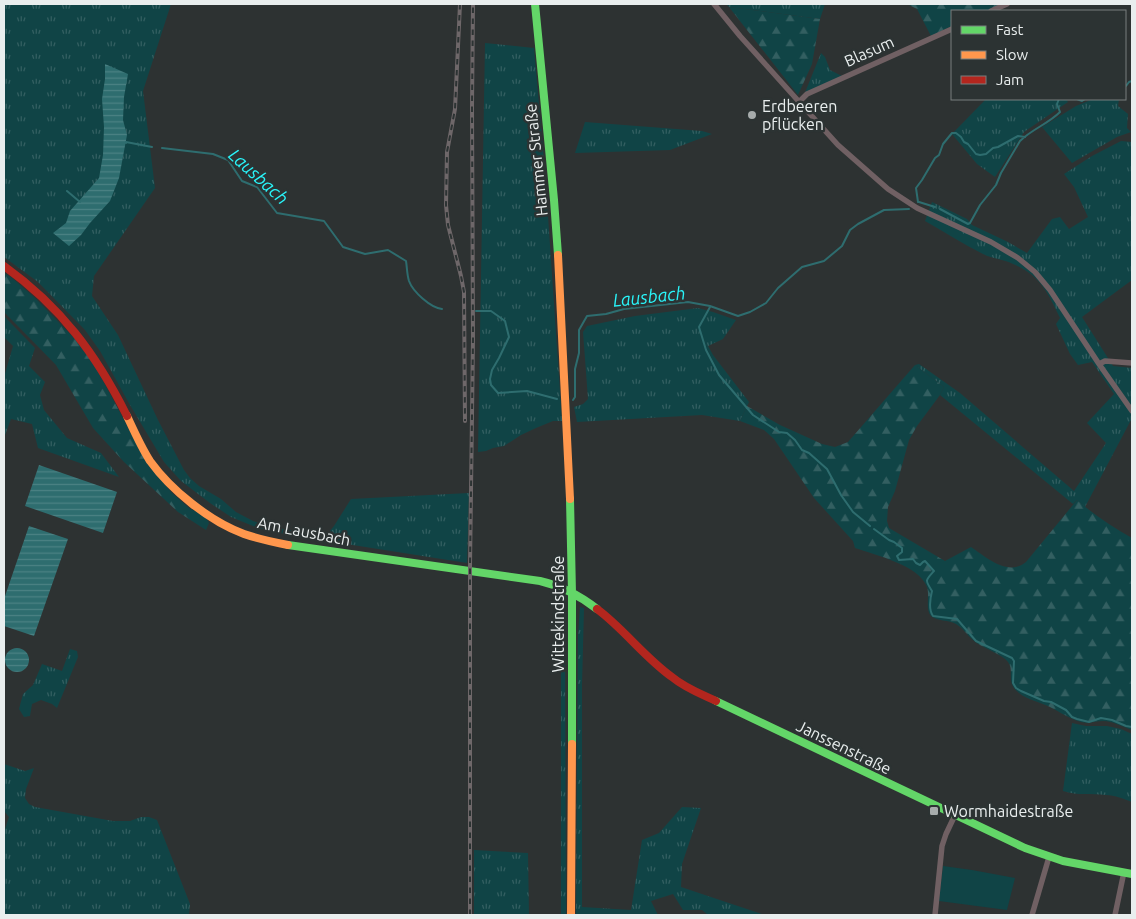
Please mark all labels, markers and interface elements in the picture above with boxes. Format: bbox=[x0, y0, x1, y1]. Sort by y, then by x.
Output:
legend bbox=[951, 10, 1126, 100]
text: Fast bbox=[996, 21, 1024, 38]
street label: Blasum bbox=[841, 32, 897, 70]
text: Slow bbox=[996, 46, 1029, 63]
text: Jam bbox=[996, 71, 1024, 88]
place label: Erdbeeren pflücken bbox=[762, 97, 837, 133]
street label: Hammer Straße bbox=[521, 103, 551, 217]
marker: Erdbeeren pflücken bbox=[746, 109, 758, 121]
water label: Lausbach bbox=[225, 144, 293, 208]
water label: Lausbach bbox=[612, 282, 686, 310]
street label: Am Lausbach bbox=[256, 513, 352, 549]
street label: Wittekindstraße bbox=[549, 556, 567, 672]
street label: Janssenstraße bbox=[794, 716, 894, 778]
place label: Wormhaidestraße bbox=[944, 802, 1073, 820]
marker: Wormhaidestraße bbox=[928, 805, 940, 817]

